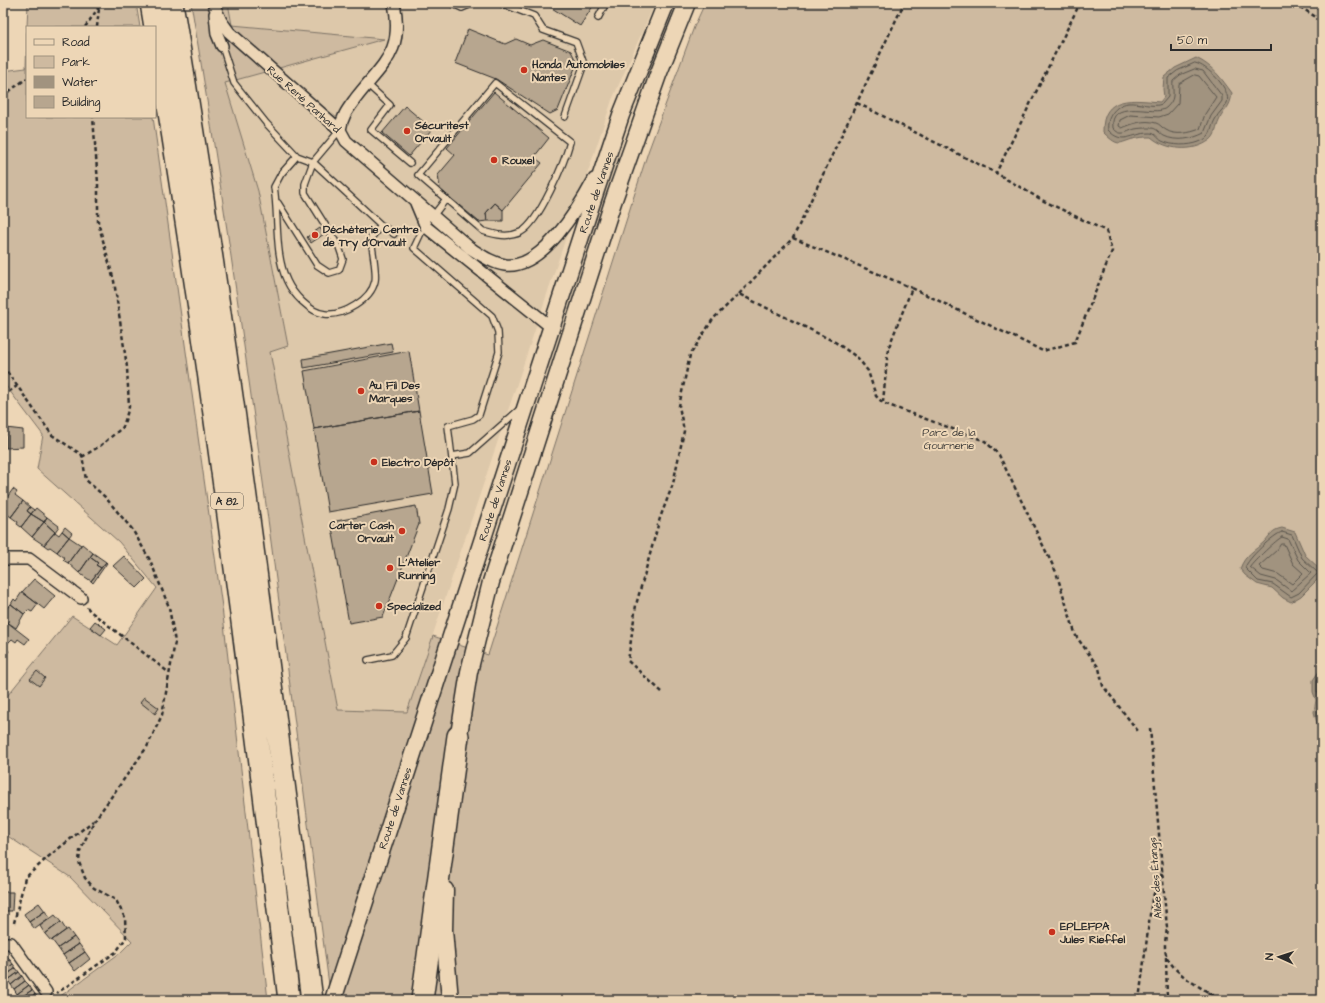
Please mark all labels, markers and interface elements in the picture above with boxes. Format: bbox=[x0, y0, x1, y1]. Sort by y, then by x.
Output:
legend bbox=[26, 26, 156, 118]
scale bar bbox=[1171, 26, 1271, 52]
text: 50 m bbox=[1177, 32, 1208, 49]
text: Road bbox=[62, 34, 90, 51]
text: Park bbox=[62, 54, 90, 71]
place label: Honda Automobiles Nantes bbox=[531, 57, 626, 85]
street label: Rue René Panhard bbox=[264, 62, 344, 137]
marker: Honda Automobiles Nantes bbox=[519, 65, 529, 75]
text: Water bbox=[62, 74, 98, 91]
text: Building bbox=[62, 94, 100, 112]
place label: Sécuritest Orvault bbox=[414, 118, 469, 146]
marker: Sécuritest Orvault bbox=[402, 126, 412, 136]
street label: Route de Vannes bbox=[575, 149, 618, 235]
place label: Rouxel bbox=[502, 153, 535, 168]
marker: Rouxel bbox=[489, 155, 499, 165]
place label: Déchèterie Centre de Try d'Orvault bbox=[322, 222, 419, 252]
marker: Déchèterie Centre de Try d'Orvault bbox=[310, 230, 320, 240]
place label: Au Fil Des Marques bbox=[369, 378, 421, 407]
marker: Au Fil Des Marques bbox=[356, 386, 366, 396]
park label: Parc de la Gournerie bbox=[922, 425, 976, 453]
place label: Electro Dépôt bbox=[382, 455, 455, 471]
marker: Electro Dépôt bbox=[369, 457, 379, 467]
street label: Route de Vannes bbox=[475, 457, 516, 543]
road number: A 82 bbox=[211, 493, 243, 509]
place label: Carter Cash Orvault bbox=[329, 518, 395, 546]
marker: Carter Cash Orvault bbox=[397, 526, 407, 536]
place label: L'Atelier Running bbox=[398, 555, 441, 585]
marker: L'Atelier Running bbox=[385, 563, 395, 573]
place label: Specialized bbox=[386, 599, 441, 615]
marker: Specialized bbox=[374, 601, 384, 611]
street label: Route de Vannes bbox=[375, 765, 416, 851]
street label: Allée des Étangs bbox=[1145, 836, 1167, 919]
place label: EPLEFPA Jules Rieffel bbox=[1059, 919, 1125, 947]
marker: EPLEFPA Jules Rieffel bbox=[1047, 927, 1057, 937]
north arrow bbox=[1259, 937, 1299, 977]
text: N bbox=[1262, 953, 1277, 960]

